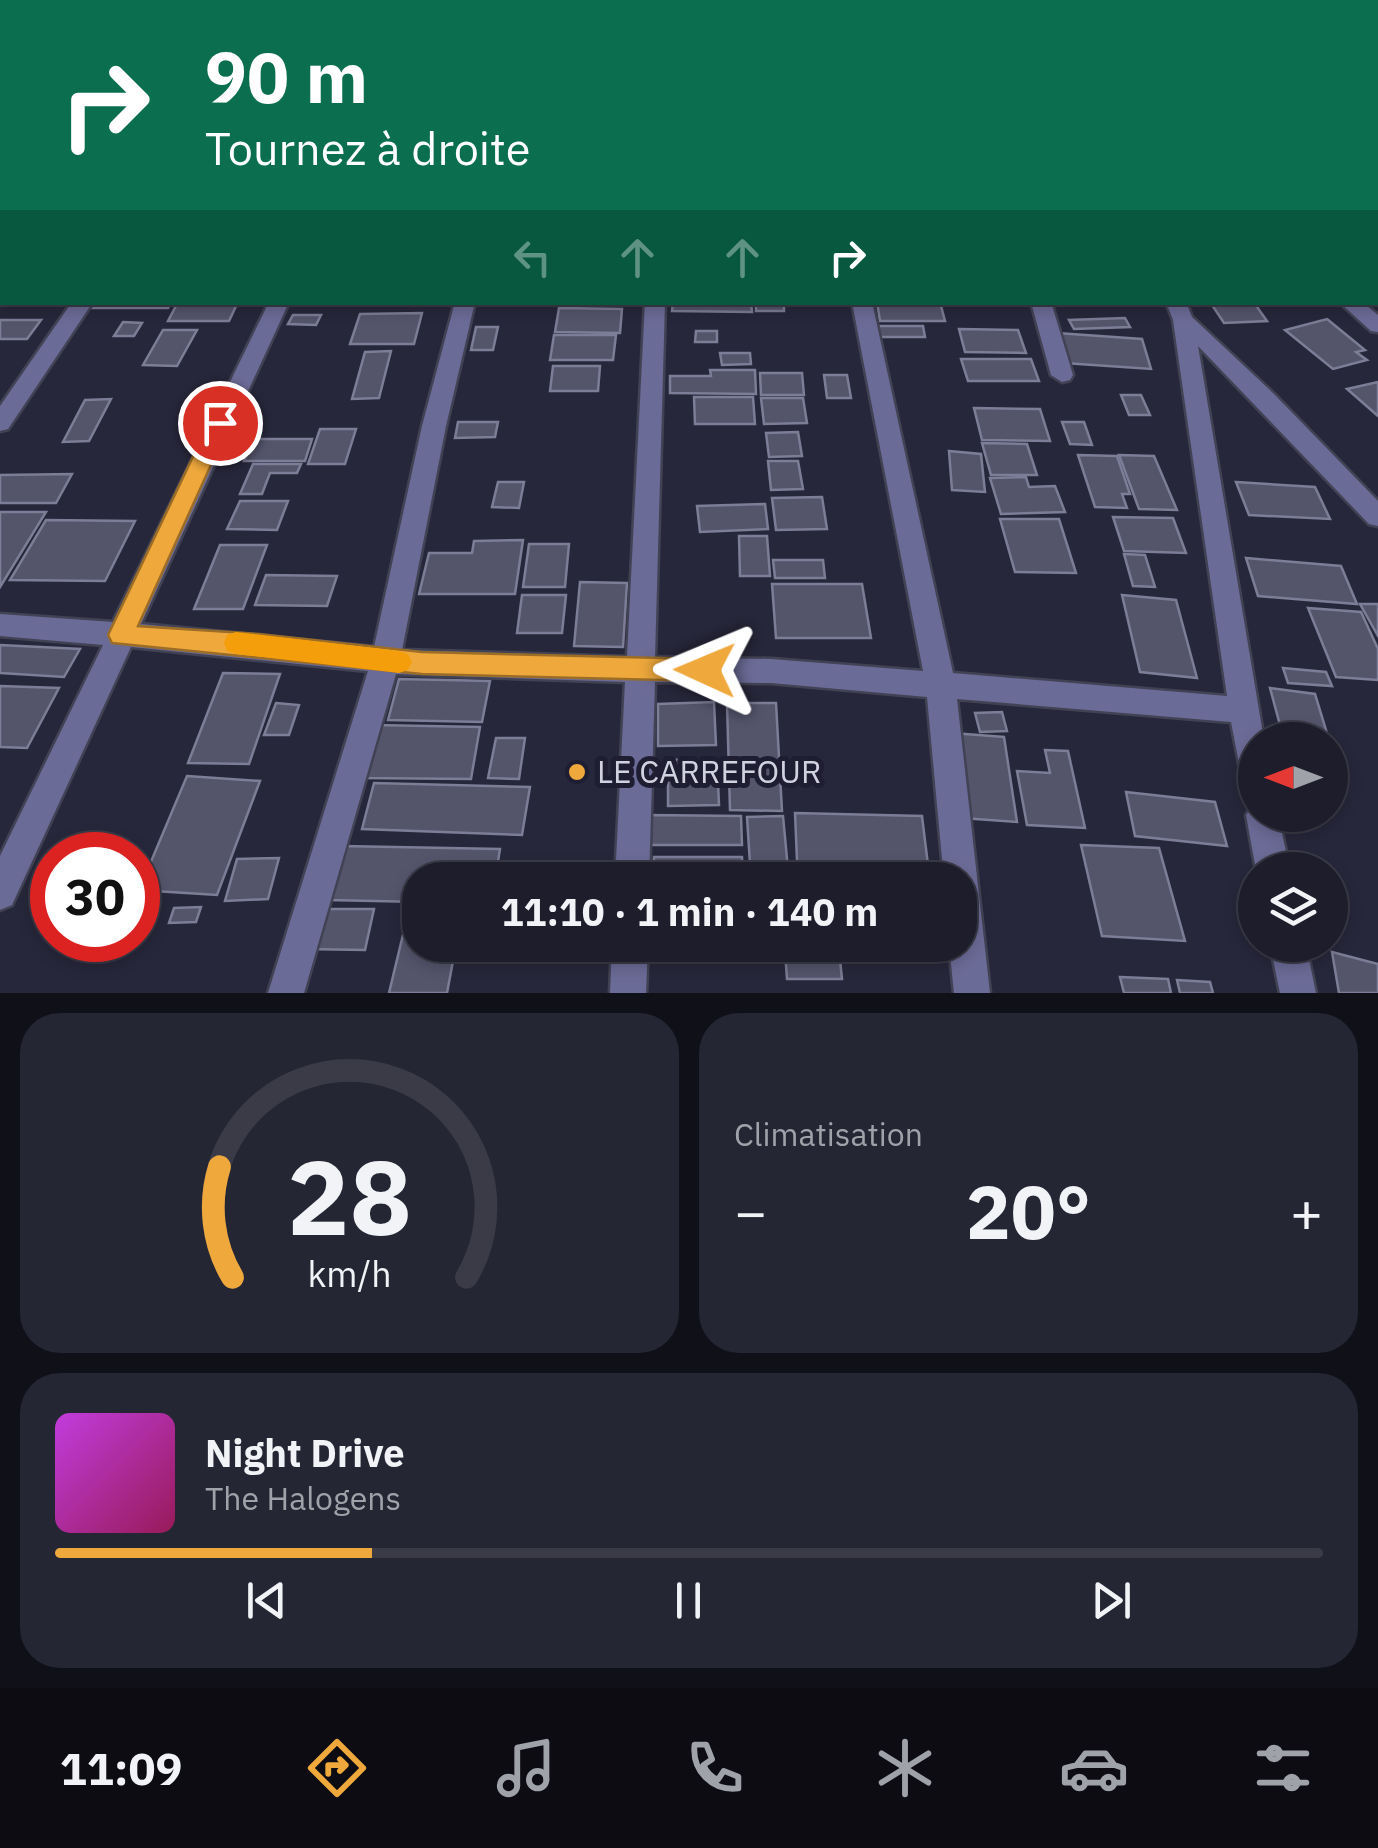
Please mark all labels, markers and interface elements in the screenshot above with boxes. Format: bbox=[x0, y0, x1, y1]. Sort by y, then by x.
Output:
text: 90 m bbox=[205, 31, 368, 122]
icon: right bbox=[40, 40, 170, 170]
text: Tournez à droite bbox=[205, 119, 530, 177]
icon: left bbox=[505, 230, 560, 285]
icon: ahead bbox=[610, 230, 665, 285]
icon: ahead bbox=[715, 230, 770, 285]
icon: right bbox=[820, 230, 875, 285]
pin bbox=[178, 381, 263, 466]
icon: arrive bbox=[193, 396, 248, 451]
position arrow bbox=[653, 618, 757, 722]
north arrow bbox=[1238, 722, 1348, 832]
map controls bbox=[1238, 722, 1348, 962]
place label: LE CARREFOUR bbox=[597, 750, 821, 792]
marker: LE CARREFOUR bbox=[566, 761, 588, 783]
speed limit sign: 30 bbox=[30, 832, 160, 962]
button: layers bbox=[1238, 852, 1348, 962]
text: 11:10 · 1 min · 140 m bbox=[501, 887, 878, 936]
text: Climatisation bbox=[734, 1113, 923, 1155]
text: 28 bbox=[287, 1128, 412, 1264]
text: 20° bbox=[966, 1162, 1091, 1260]
text: − bbox=[734, 1176, 767, 1247]
text: + bbox=[1290, 1176, 1323, 1247]
text: km/h bbox=[307, 1250, 392, 1297]
text: Night Drive bbox=[205, 1428, 405, 1477]
text: The Halogens bbox=[205, 1477, 401, 1519]
icon: previous bbox=[239, 1573, 294, 1628]
icon: pause bbox=[661, 1573, 716, 1628]
icon: next bbox=[1084, 1573, 1139, 1628]
icon: directions bbox=[302, 1733, 372, 1803]
icon: music bbox=[491, 1733, 561, 1803]
icon: phone bbox=[680, 1733, 750, 1803]
icon: climate bbox=[870, 1733, 940, 1803]
icon: car bbox=[1059, 1733, 1129, 1803]
icon: filters bbox=[1248, 1733, 1318, 1803]
text: 11:09 bbox=[60, 1739, 183, 1797]

